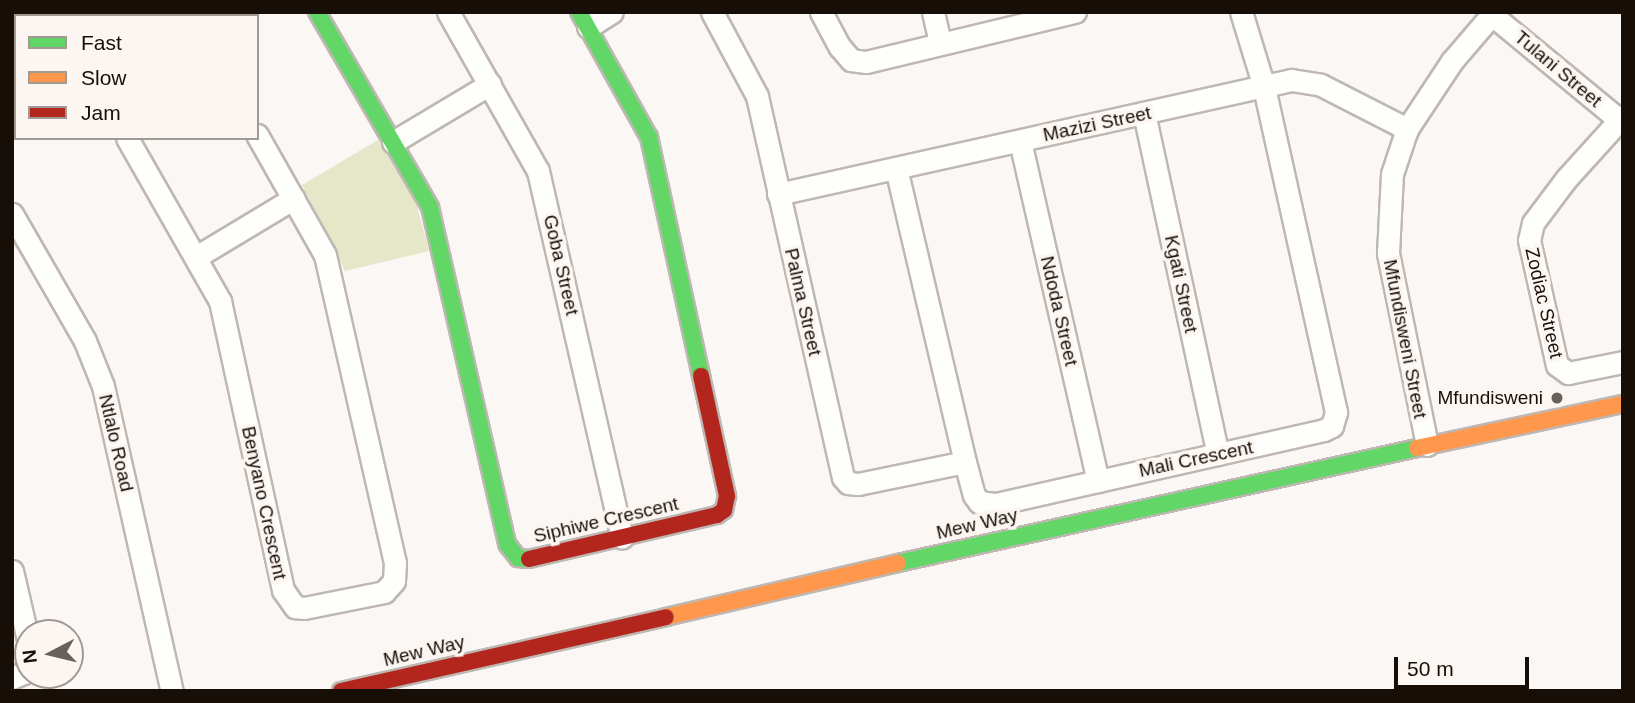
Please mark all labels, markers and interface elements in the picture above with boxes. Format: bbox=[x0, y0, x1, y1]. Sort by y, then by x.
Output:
legend bbox=[14, 14, 259, 140]
street label: Tulani Street bbox=[1510, 26, 1606, 112]
text: Fast bbox=[81, 31, 122, 54]
text: Slow bbox=[81, 66, 127, 89]
text: Jam bbox=[81, 101, 121, 124]
street label: Mazizi Street bbox=[1041, 101, 1153, 147]
street label: Goba Street bbox=[538, 213, 584, 317]
street label: Kgati Street bbox=[1160, 233, 1202, 335]
street label: Zodiac Street bbox=[1520, 245, 1568, 361]
street label: Palma Street bbox=[780, 246, 826, 358]
street label: Ndoda Street bbox=[1035, 254, 1083, 368]
street label: Mfundisweni Street bbox=[1378, 258, 1432, 420]
place label: Mfundisweni bbox=[1437, 387, 1543, 409]
marker: Mfundisweni bbox=[1549, 390, 1565, 406]
street label: Ntlalo Road bbox=[94, 392, 138, 494]
street label: Benyano Crescent bbox=[237, 424, 291, 582]
street label: Mali Crescent bbox=[1137, 436, 1255, 482]
street label: Siphiwe Crescent bbox=[531, 492, 681, 548]
street label: Mew Way bbox=[934, 504, 1020, 544]
north arrow bbox=[14, 619, 84, 689]
street label: Mew Way bbox=[381, 631, 467, 671]
scale bar bbox=[1397, 644, 1532, 688]
text: N bbox=[18, 648, 41, 664]
text: 50 m bbox=[1407, 657, 1454, 680]

